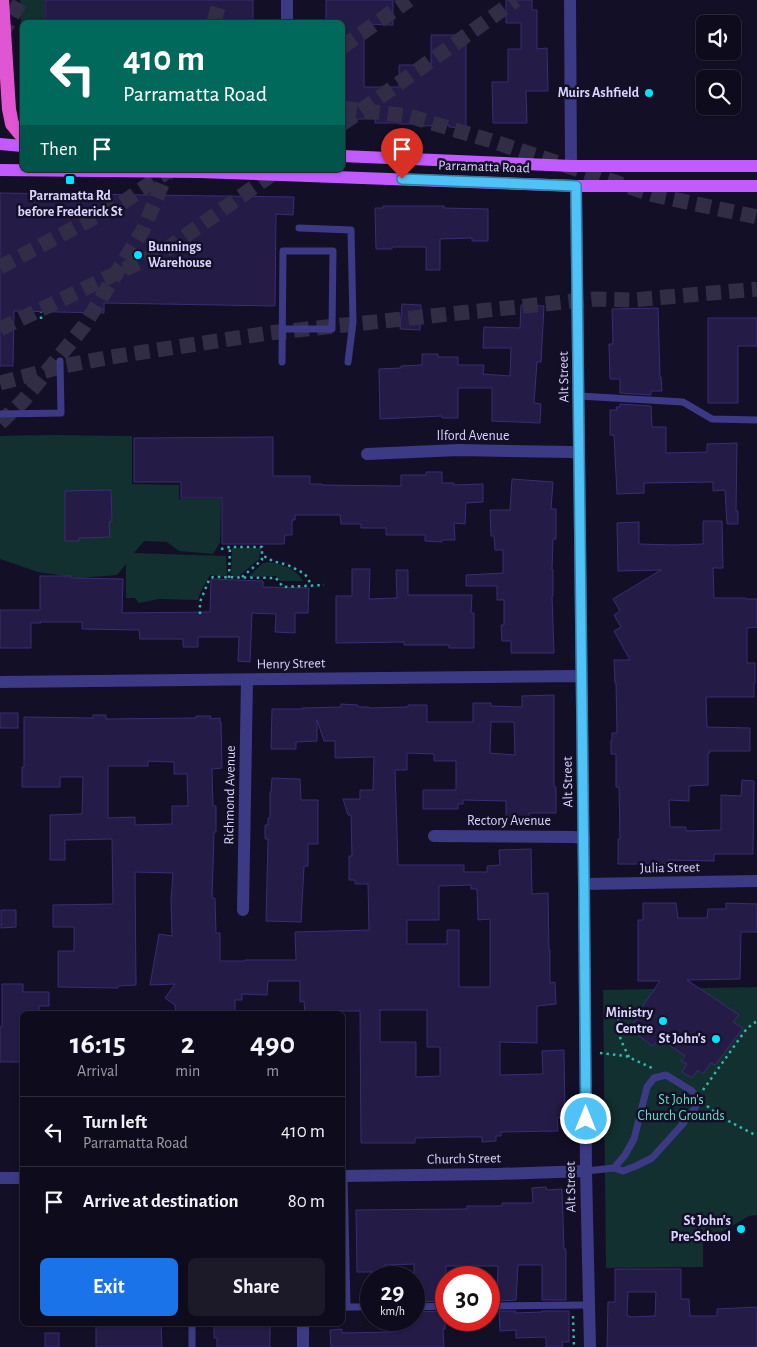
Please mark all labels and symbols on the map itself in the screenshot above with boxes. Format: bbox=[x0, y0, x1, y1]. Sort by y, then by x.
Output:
place label: Muirs Ashfield bbox=[558, 86, 640, 100]
marker: Muirs Ashfield bbox=[643, 87, 655, 99]
pin bbox=[381, 128, 423, 179]
street label: Parramatta Road bbox=[438, 158, 530, 176]
marker: Parramatta Rd before Frederick St bbox=[64, 174, 76, 186]
place label: Parramatta Rd before Frederick St bbox=[18, 189, 123, 219]
place label: Bunnings Warehouse bbox=[148, 240, 212, 270]
marker: Bunnings Warehouse bbox=[132, 249, 144, 261]
street label: Alt Street bbox=[557, 351, 571, 403]
street label: Ilford Avenue bbox=[437, 429, 509, 443]
street label: Henry Street bbox=[256, 656, 326, 672]
street label: Richmond Avenue bbox=[222, 745, 238, 845]
street label: Alt Street bbox=[561, 756, 575, 808]
street label: Rectory Avenue bbox=[467, 814, 551, 828]
street label: Julia Street bbox=[640, 860, 701, 876]
place label: Ministry Centre bbox=[606, 1006, 654, 1036]
marker: Ministry Centre bbox=[657, 1015, 669, 1027]
place label: St John's bbox=[659, 1032, 706, 1046]
marker: St John's bbox=[710, 1033, 722, 1045]
position arrow bbox=[559, 1092, 611, 1144]
park label: St John's Church Grounds bbox=[637, 1093, 725, 1123]
street label: Church Street bbox=[427, 1151, 502, 1167]
street label: Alt Street bbox=[564, 1161, 578, 1213]
place label: St John's Pre-School bbox=[671, 1214, 731, 1244]
marker: St John's Pre-School bbox=[735, 1223, 747, 1235]
speed limit sign: 30 bbox=[435, 1266, 500, 1331]

